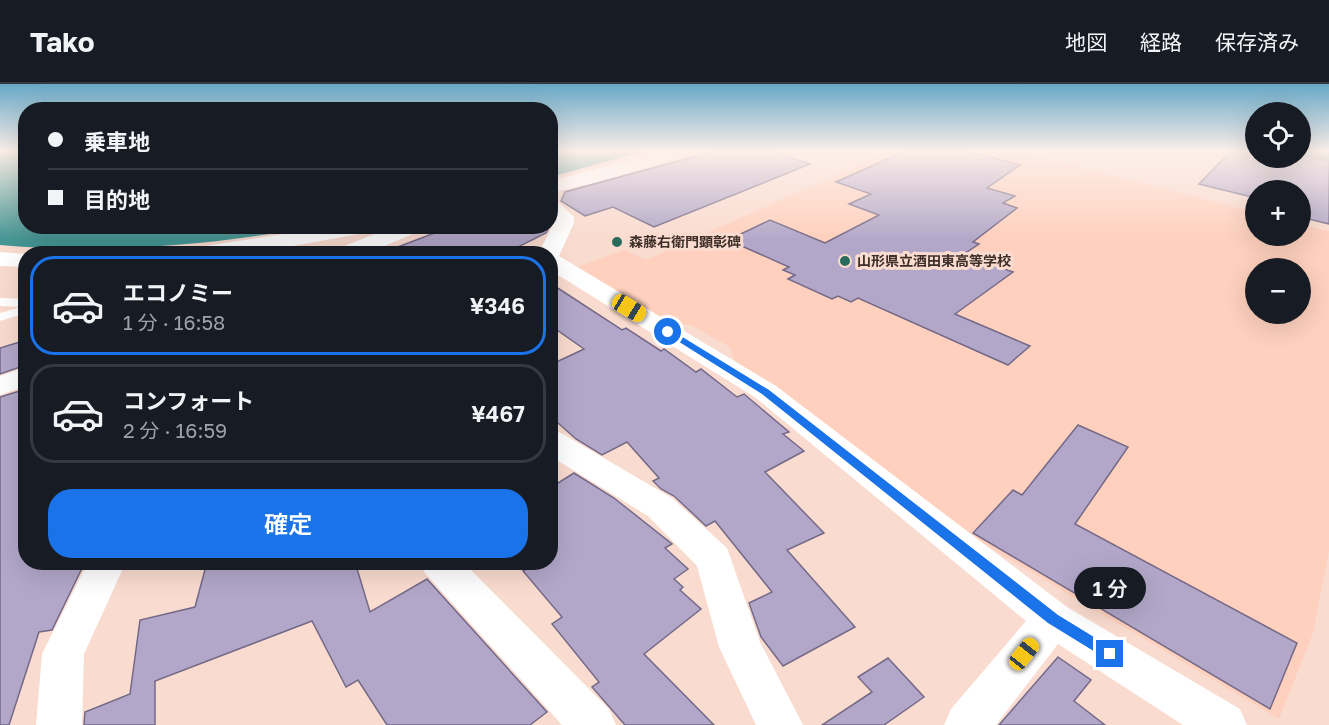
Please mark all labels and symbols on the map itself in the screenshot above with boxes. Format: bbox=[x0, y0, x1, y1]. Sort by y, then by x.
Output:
place label: 森藤右衛門顕彰碑 bbox=[629, 233, 741, 250]
marker: 森藤右衛門顕彰碑 bbox=[610, 235, 624, 249]
place label: 山形県立酒田東高等学校 bbox=[857, 252, 1011, 269]
marker: 山形県立酒田東高等学校 bbox=[838, 254, 852, 268]
car bbox=[609, 291, 649, 325]
route start bbox=[654, 318, 681, 345]
callout: 1 分 bbox=[1074, 567, 1146, 609]
car bbox=[1006, 634, 1042, 674]
route end bbox=[1096, 640, 1123, 667]

